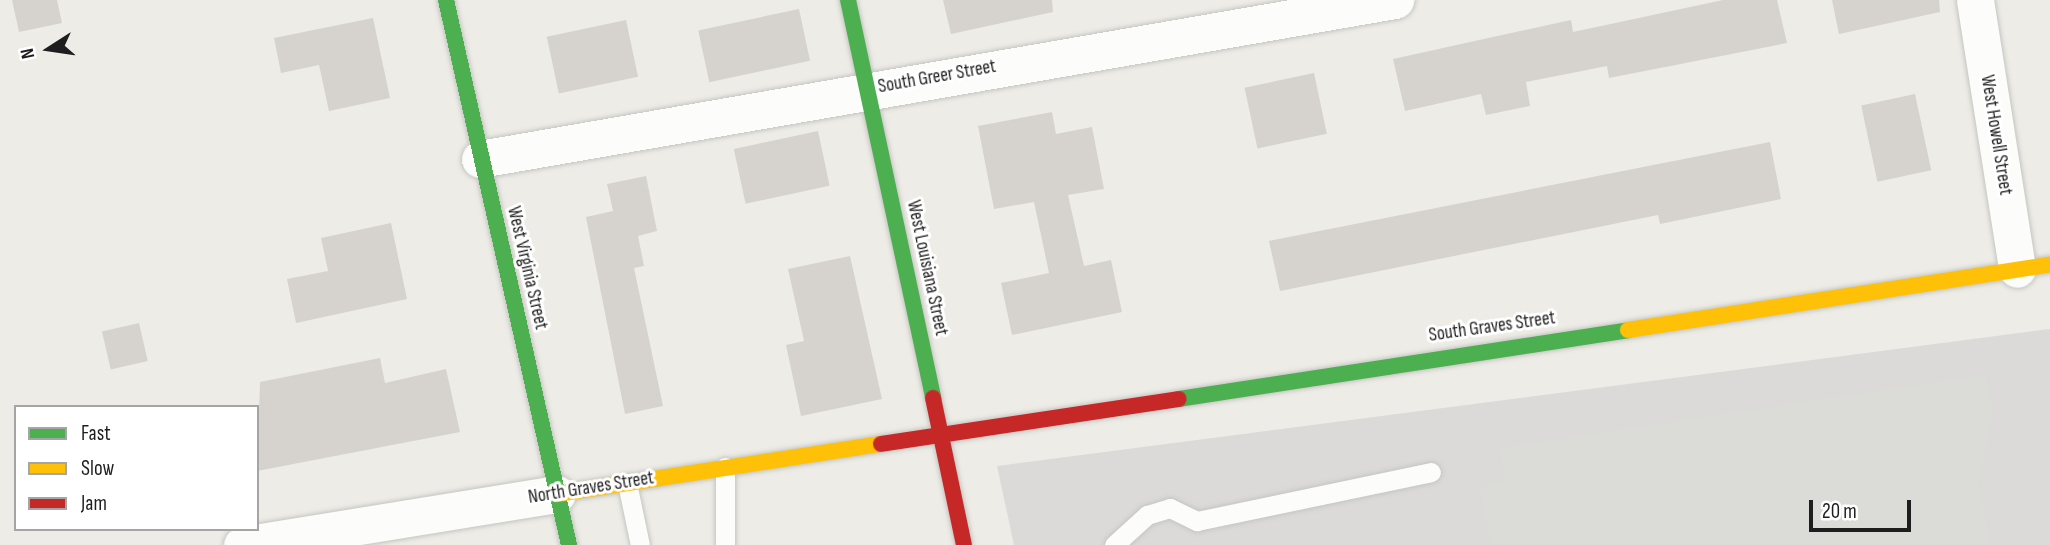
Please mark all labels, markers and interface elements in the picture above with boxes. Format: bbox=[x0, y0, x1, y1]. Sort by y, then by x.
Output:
north arrow bbox=[14, 14, 84, 84]
text: N bbox=[16, 46, 40, 61]
street label: South Greer Street bbox=[876, 55, 998, 99]
street label: West Howell Street bbox=[1975, 73, 2017, 197]
street label: West Louisiana Street bbox=[902, 198, 952, 338]
street label: West Virginia Street bbox=[502, 204, 552, 332]
street label: South Graves Street bbox=[1427, 307, 1557, 347]
legend bbox=[14, 405, 259, 531]
text: Fast bbox=[81, 421, 111, 446]
text: Slow bbox=[81, 456, 114, 481]
street label: North Graves Street bbox=[527, 467, 655, 509]
scale bar bbox=[1812, 486, 1913, 530]
text: Jam bbox=[81, 491, 107, 516]
text: 20 m bbox=[1822, 499, 1857, 524]

